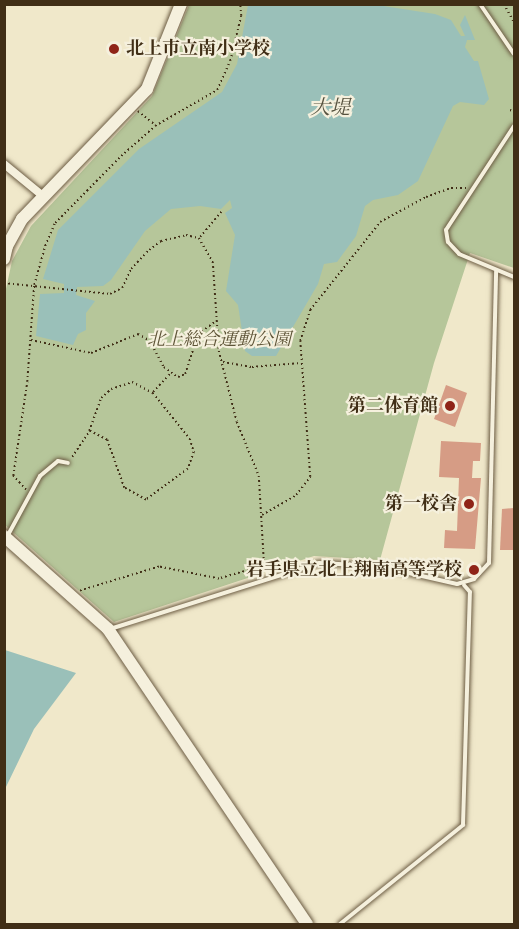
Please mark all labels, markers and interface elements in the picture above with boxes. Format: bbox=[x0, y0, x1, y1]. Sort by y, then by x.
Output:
place label: 北上市立南小学校 bbox=[126, 38, 270, 60]
marker: 北上市立南小学校 bbox=[107, 42, 121, 56]
water label: 大堤 bbox=[310, 95, 350, 119]
park label: 北上総合運動公園 bbox=[147, 329, 291, 351]
place label: 第二体育館 bbox=[348, 395, 438, 417]
marker: 第二体育館 bbox=[443, 399, 457, 413]
place label: 第一校舎 bbox=[385, 493, 457, 515]
marker: 第一校舎 bbox=[462, 497, 476, 511]
place label: 岩手県立北上翔南高等学校 bbox=[246, 559, 462, 581]
marker: 岩手県立北上翔南高等学校 bbox=[467, 563, 481, 577]

